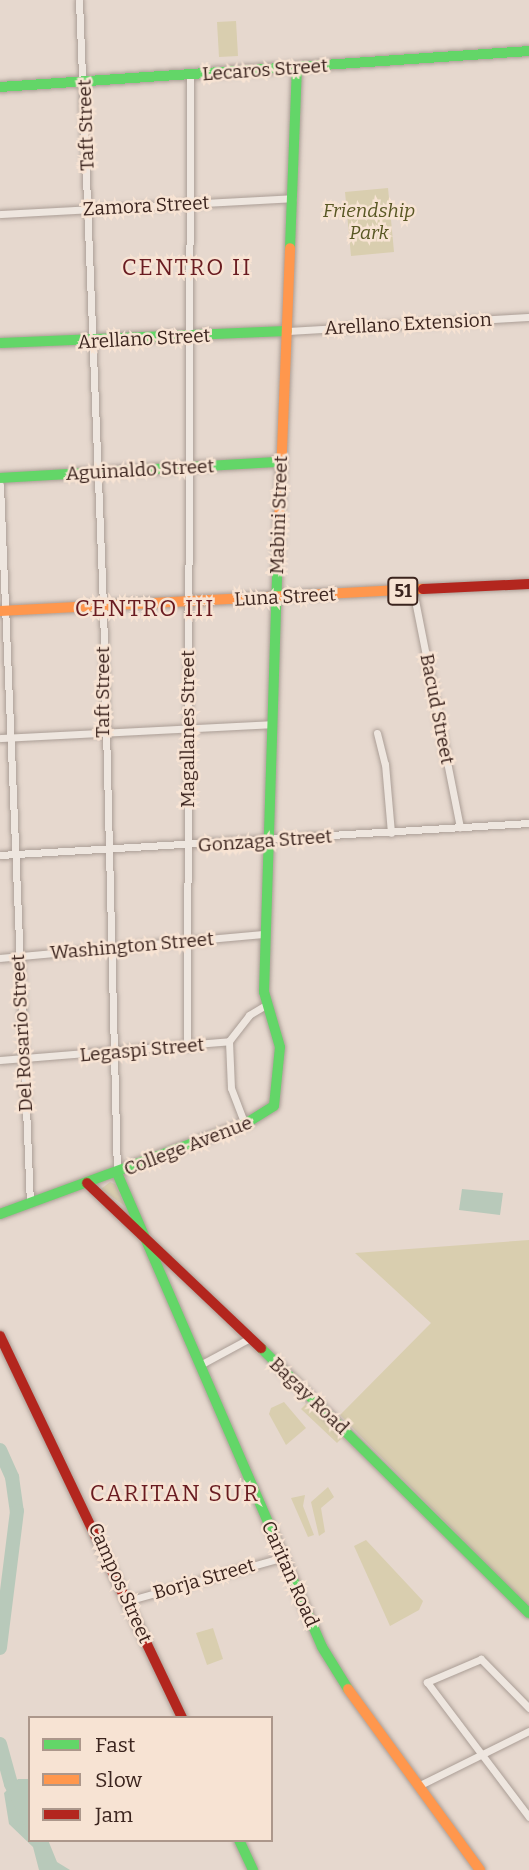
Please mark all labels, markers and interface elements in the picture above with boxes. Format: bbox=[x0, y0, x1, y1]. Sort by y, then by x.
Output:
street label: Lecaros Street bbox=[201, 54, 329, 86]
street label: Taft Street bbox=[73, 79, 99, 171]
street label: Zamora Street bbox=[82, 191, 210, 221]
park label: Friendship Park bbox=[323, 200, 415, 244]
district label: CENTRO II bbox=[123, 253, 251, 281]
street label: Arellano Extension bbox=[324, 308, 492, 340]
street label: Arellano Street bbox=[77, 324, 211, 354]
street label: Aguinaldo Street bbox=[65, 455, 215, 485]
street label: Mabini Street bbox=[266, 455, 292, 575]
road number: 51 bbox=[387, 576, 419, 606]
street label: Luna Street bbox=[234, 583, 336, 611]
district label: CENTRO III bbox=[76, 594, 214, 622]
street label: Taft Street bbox=[92, 646, 114, 738]
street label: Magallanes Street bbox=[177, 650, 199, 808]
street label: Bacud Street bbox=[415, 652, 459, 766]
street label: Gonzaga Street bbox=[197, 825, 333, 857]
street label: Washington Street bbox=[49, 927, 215, 965]
street label: Del Rosario Street bbox=[6, 954, 38, 1112]
street label: Legaspi Street bbox=[79, 1033, 205, 1067]
street label: College Avenue bbox=[121, 1111, 255, 1181]
street label: Bagay Road bbox=[265, 1353, 353, 1439]
district label: CARITAN SUR bbox=[91, 1479, 259, 1507]
street label: Caritan Road bbox=[256, 1517, 324, 1631]
street label: Campos Street bbox=[83, 1519, 157, 1647]
street label: Borja Street bbox=[151, 1554, 257, 1604]
legend bbox=[28, 1716, 273, 1842]
text: Fast bbox=[95, 1732, 135, 1758]
text: Slow bbox=[95, 1767, 142, 1793]
text: Jam bbox=[95, 1802, 133, 1828]

